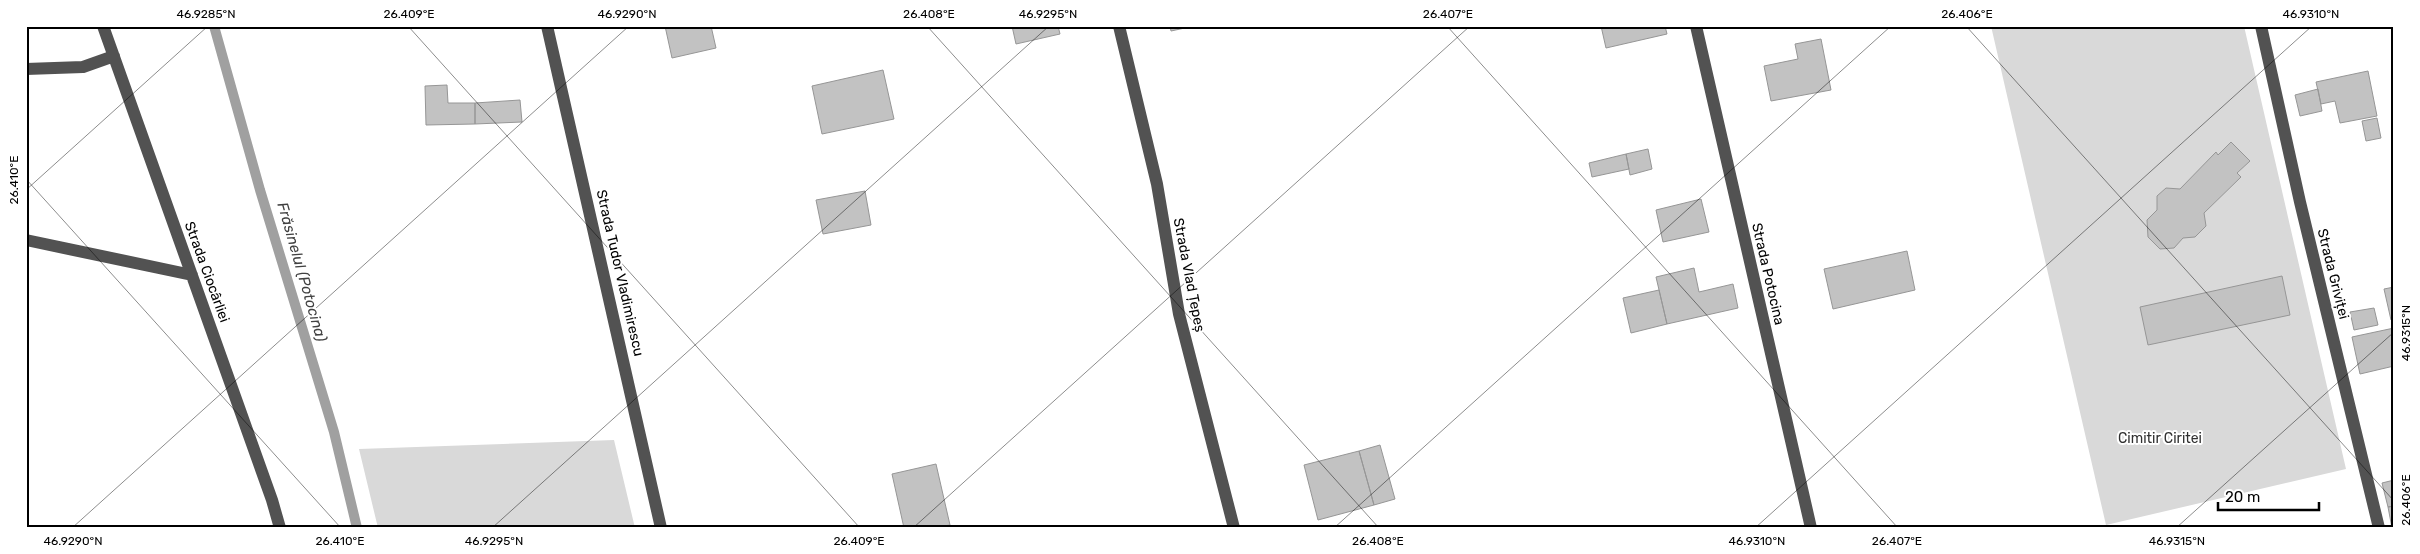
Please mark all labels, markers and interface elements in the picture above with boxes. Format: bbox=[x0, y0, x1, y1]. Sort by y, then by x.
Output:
text: 46.9285°N bbox=[176, 7, 236, 21]
text: 26.409°E bbox=[383, 7, 435, 21]
text: 46.9290°N bbox=[597, 7, 657, 21]
text: 26.408°E bbox=[903, 7, 955, 21]
text: 46.9295°N bbox=[1019, 7, 1077, 21]
text: 26.407°E bbox=[1423, 7, 1473, 21]
text: 26.406°E bbox=[1941, 7, 1993, 21]
text: 46.9310°N bbox=[2283, 7, 2339, 21]
text: 26.410°E bbox=[7, 155, 21, 205]
street label: Strada Tudor Vladimirescu bbox=[593, 188, 647, 358]
water label: Frăsinelul (Potocina) bbox=[273, 200, 331, 344]
street label: Strada Vlad Țepeș bbox=[1170, 217, 1208, 333]
street label: Strada Ciocârliei bbox=[181, 219, 233, 325]
street label: Strada Potocina bbox=[1748, 221, 1788, 327]
street label: Strada Griviței bbox=[2314, 227, 2352, 321]
text: 46.9315°N bbox=[2399, 305, 2413, 361]
park label: Cimitir Ciritei bbox=[2118, 430, 2202, 447]
text: 26.406°E bbox=[2399, 474, 2413, 526]
scale bar bbox=[2218, 479, 2319, 511]
text: 20 m bbox=[2225, 488, 2260, 506]
text: 46.9290°N bbox=[43, 534, 103, 548]
text: 26.410°E bbox=[315, 534, 365, 548]
text: 46.9295°N bbox=[465, 534, 523, 548]
text: 26.409°E bbox=[833, 534, 885, 548]
text: 26.408°E bbox=[1352, 534, 1404, 548]
text: 46.9310°N bbox=[1729, 534, 1785, 548]
text: 26.407°E bbox=[1872, 534, 1922, 548]
text: 46.9315°N bbox=[2149, 534, 2205, 548]

